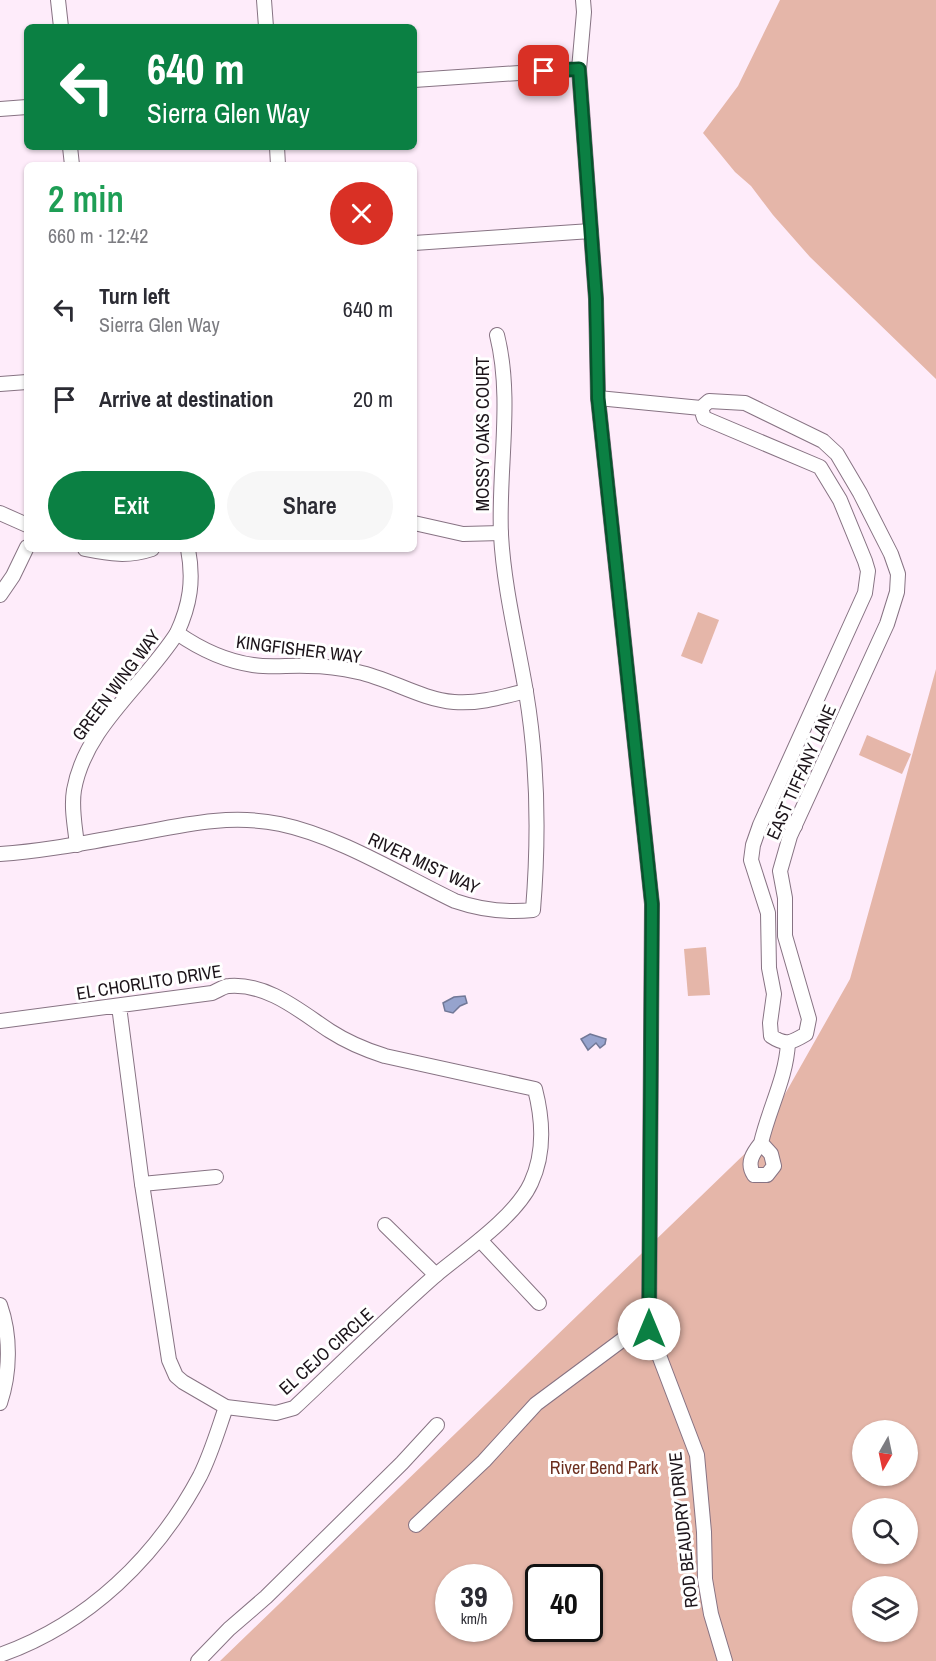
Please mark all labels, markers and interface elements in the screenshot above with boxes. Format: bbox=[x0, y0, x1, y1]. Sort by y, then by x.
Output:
text: 640 m bbox=[147, 41, 245, 97]
pin bbox=[518, 45, 569, 96]
icon: left bbox=[48, 48, 126, 126]
icon: arrive bbox=[527, 54, 560, 87]
text: Sierra Glen Way bbox=[147, 95, 310, 131]
text: 2 min bbox=[48, 175, 124, 223]
button: close bbox=[330, 182, 393, 245]
text: 660 m · 12:42 bbox=[48, 222, 148, 249]
text: Turn left bbox=[99, 281, 170, 311]
icon: left bbox=[48, 293, 81, 326]
text: 640 m bbox=[343, 294, 393, 324]
text: Sierra Glen Way bbox=[99, 311, 220, 338]
street label: MOSSY OAKS COURT bbox=[470, 357, 495, 511]
icon: arrive bbox=[48, 383, 81, 416]
text: Arrive at destination bbox=[99, 384, 273, 414]
text: 20 m bbox=[353, 384, 393, 414]
button: Exit bbox=[48, 471, 215, 540]
button: Share bbox=[227, 471, 393, 540]
street label: GREEN WING WAY bbox=[66, 624, 166, 746]
street label: KINGFISHER WAY bbox=[235, 629, 363, 669]
street label: EAST TIFFANY LANE bbox=[760, 701, 842, 843]
street label: RIVER MIST WAY bbox=[364, 826, 484, 900]
street label: EL CHORLITO DRIVE bbox=[75, 958, 223, 1006]
position arrow bbox=[617, 1297, 681, 1361]
street label: EL CEJO CIRCLE bbox=[273, 1302, 379, 1400]
north arrow bbox=[852, 1420, 918, 1486]
map controls bbox=[852, 1420, 918, 1642]
street label: ROD BEAUDRY DRIVE bbox=[662, 1451, 704, 1609]
park label: River Bend Park bbox=[550, 1455, 659, 1480]
button: search bbox=[852, 1498, 918, 1564]
speed limit sign: 40 bbox=[525, 1564, 603, 1642]
text: 39 bbox=[460, 1576, 488, 1616]
button: layers bbox=[852, 1576, 918, 1642]
text: km/h bbox=[461, 1608, 487, 1629]

